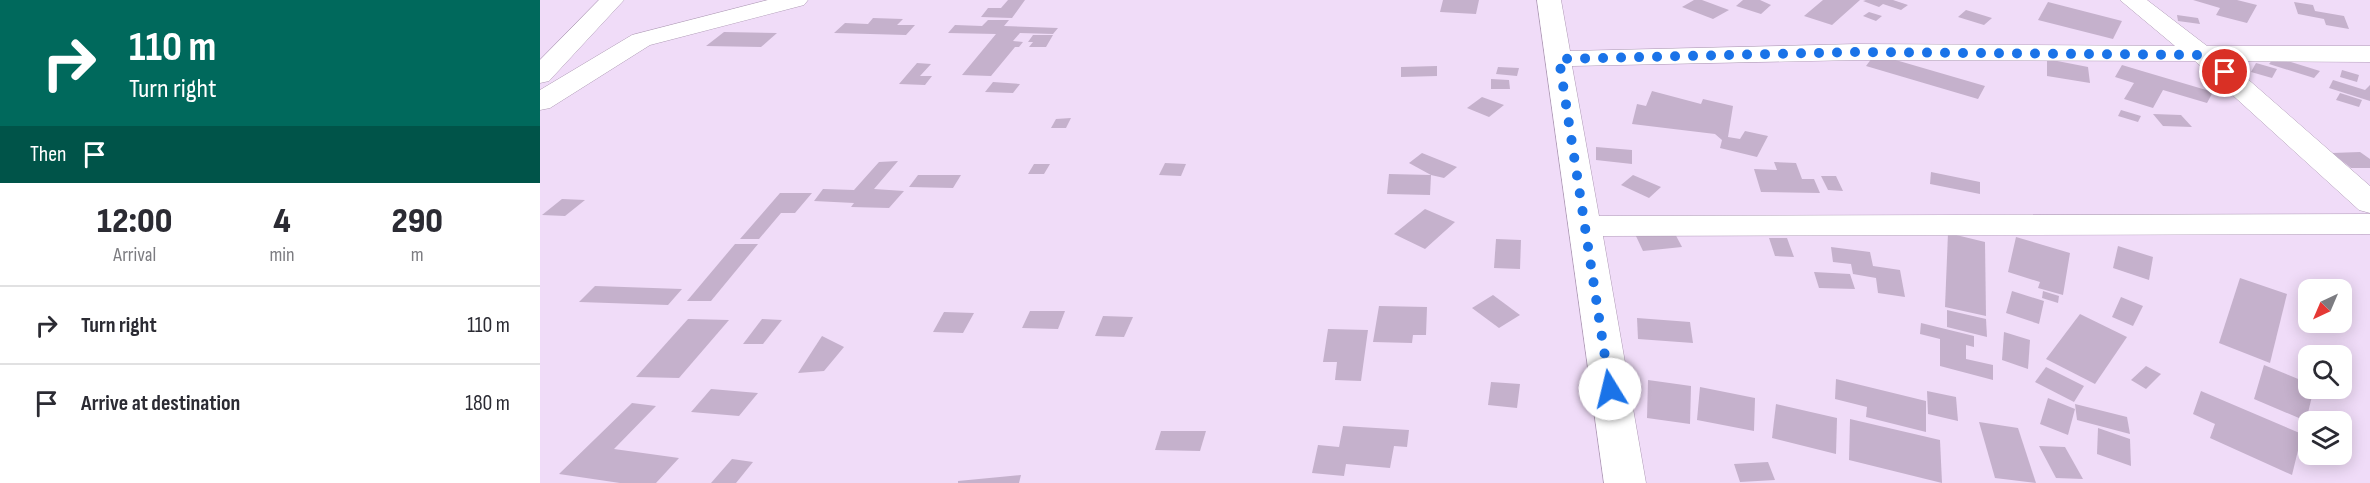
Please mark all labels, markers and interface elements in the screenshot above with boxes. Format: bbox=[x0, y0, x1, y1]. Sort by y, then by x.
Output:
text: 110 m bbox=[129, 22, 216, 73]
icon: right bbox=[30, 24, 108, 102]
pin bbox=[2199, 46, 2250, 97]
icon: arrive bbox=[2208, 55, 2241, 88]
text: Turn right bbox=[129, 73, 216, 105]
icon: arrive bbox=[78, 138, 111, 171]
text: Then bbox=[30, 141, 66, 168]
text: 12:00 bbox=[97, 200, 172, 243]
text: 4 bbox=[273, 200, 291, 243]
text: 290 bbox=[392, 200, 443, 243]
text: Arrival bbox=[113, 243, 156, 267]
text: min bbox=[269, 243, 295, 267]
text: m bbox=[411, 243, 424, 267]
north arrow bbox=[2298, 279, 2352, 333]
map controls bbox=[2298, 279, 2352, 465]
icon: right bbox=[30, 309, 63, 342]
text: Turn right bbox=[81, 312, 157, 339]
text: 110 m bbox=[467, 312, 510, 339]
button: search bbox=[2298, 345, 2352, 399]
position arrow bbox=[1578, 357, 1642, 421]
icon: arrive bbox=[30, 387, 63, 420]
text: Arrive at destination bbox=[81, 390, 240, 417]
text: 180 m bbox=[465, 390, 510, 417]
button: layers bbox=[2298, 411, 2352, 465]

